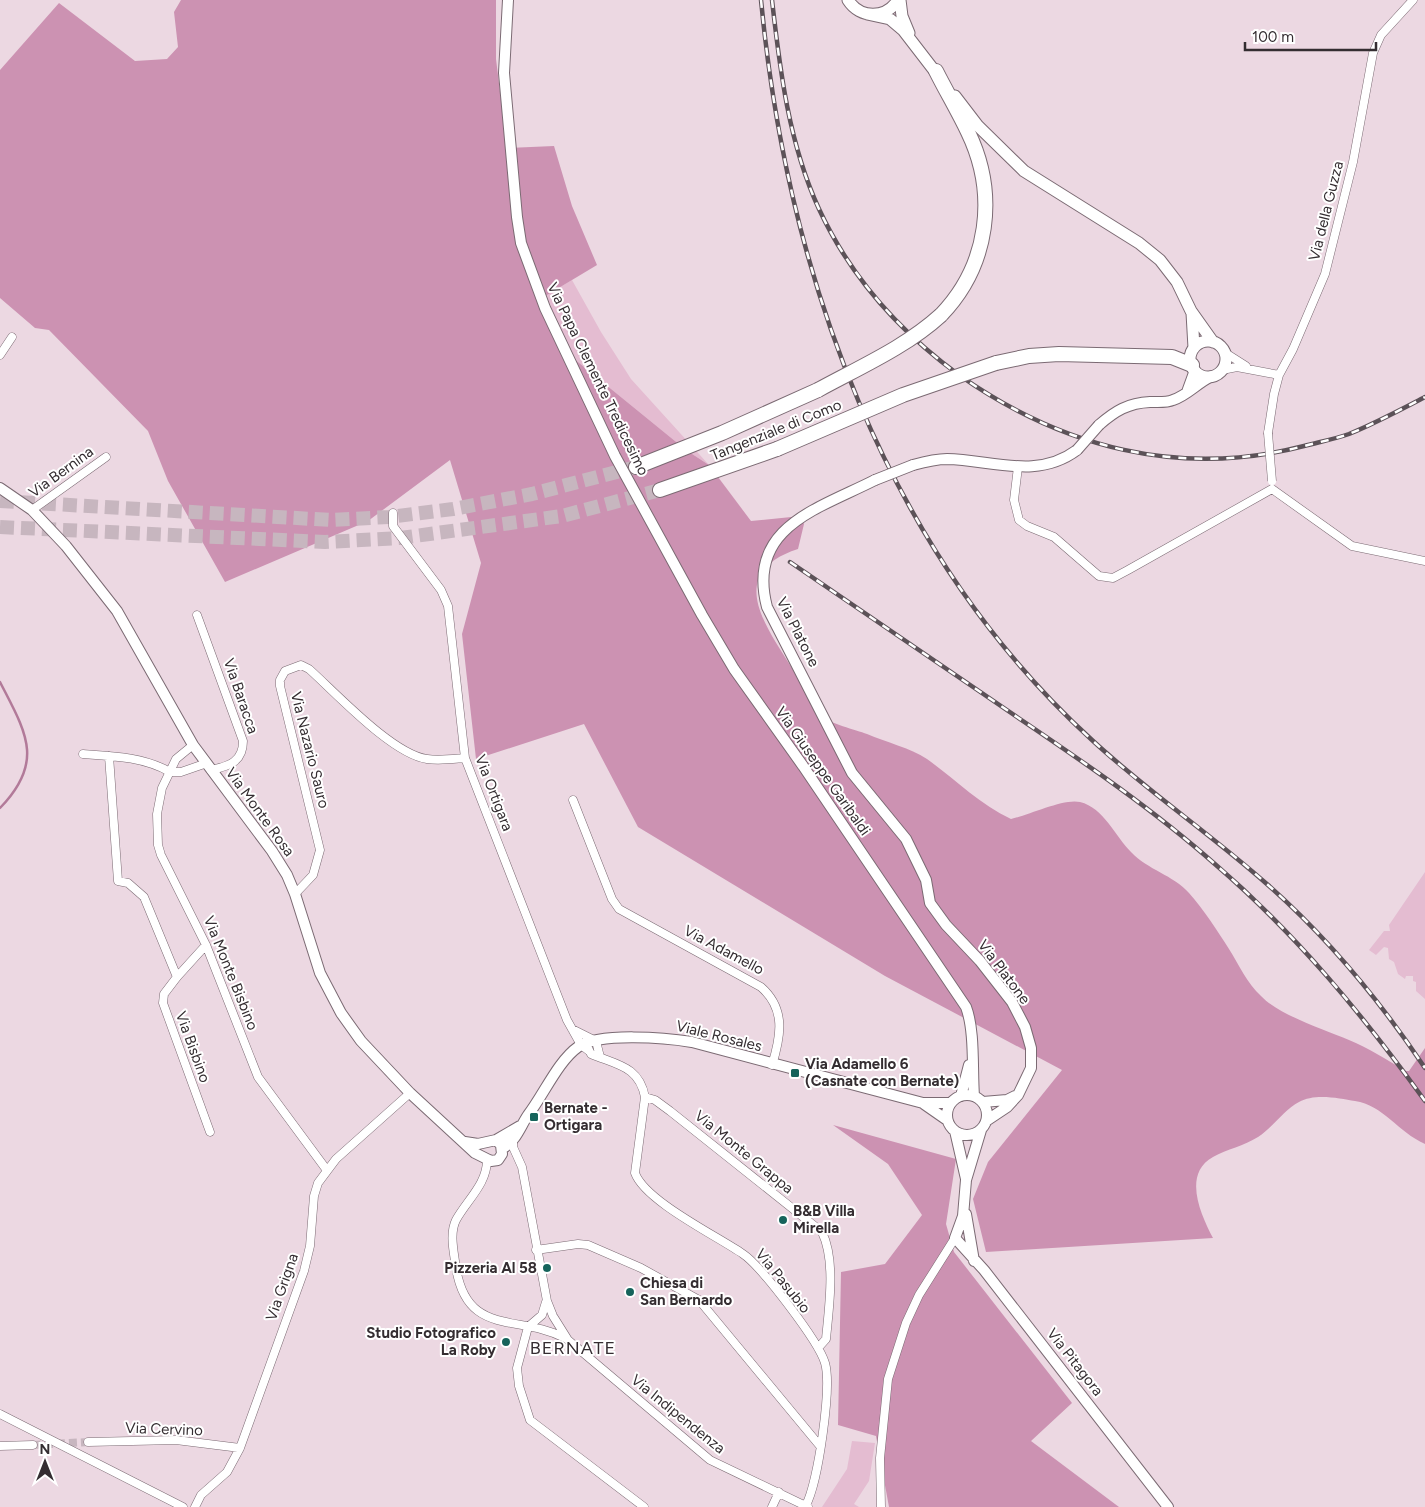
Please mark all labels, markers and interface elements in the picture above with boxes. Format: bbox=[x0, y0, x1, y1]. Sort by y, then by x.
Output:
scale bar bbox=[1245, 20, 1376, 52]
text: 100 m bbox=[1252, 28, 1294, 46]
street label: Via della Guzza bbox=[1305, 159, 1347, 263]
street label: Via Papa Clemente Tredicesimo bbox=[543, 280, 653, 479]
street label: Tangenziale di Como bbox=[708, 395, 844, 464]
street label: Via Bernina bbox=[25, 443, 97, 501]
street label: Via Platone bbox=[773, 594, 823, 670]
street label: Via Baracca bbox=[220, 656, 262, 736]
street label: Via Nazario Sauro bbox=[287, 690, 333, 810]
street label: Via Giuseppe Garibaldi bbox=[772, 703, 874, 839]
street label: Via Ortigara bbox=[471, 752, 517, 834]
street label: Via Monte Rosa bbox=[222, 764, 298, 860]
street label: Via Monte Bisbino bbox=[200, 913, 262, 1033]
street label: Via Adamello bbox=[681, 921, 767, 979]
street label: Via Platone bbox=[974, 936, 1034, 1008]
street label: Via Bisbino bbox=[172, 1009, 214, 1085]
street label: Viale Rosales bbox=[674, 1017, 764, 1055]
place label: Via Adamello 6 (Casnate con Bernate) bbox=[805, 1055, 960, 1090]
marker: Via Adamello 6 (Casnate con Bernate) bbox=[789, 1067, 801, 1079]
place label: Bernate - Ortigara bbox=[544, 1099, 608, 1134]
street label: Via Monte Grappa bbox=[691, 1107, 797, 1197]
marker: Bernate - Ortigara bbox=[528, 1111, 540, 1123]
place label: B&B Villa Mirella bbox=[793, 1202, 855, 1237]
marker: B&B Villa Mirella bbox=[777, 1214, 789, 1226]
street label: Via Pasubio bbox=[752, 1245, 815, 1317]
street label: Via Grigna bbox=[262, 1251, 302, 1323]
place label: Pizzeria Al 58 bbox=[444, 1259, 537, 1277]
marker: Pizzeria Al 58 bbox=[541, 1262, 553, 1274]
place label: Chiesa di San Bernardo bbox=[640, 1274, 732, 1309]
marker: Chiesa di San Bernardo bbox=[624, 1286, 636, 1298]
place label: Studio Fotografico La Roby bbox=[366, 1324, 496, 1359]
street label: Via Pitagora bbox=[1043, 1325, 1107, 1399]
marker: Studio Fotografico La Roby bbox=[500, 1336, 512, 1348]
district label: BERNATE bbox=[530, 1337, 616, 1359]
street label: Via Indipendenza bbox=[627, 1371, 729, 1457]
street label: Via Cervino bbox=[125, 1419, 203, 1439]
north arrow bbox=[20, 1437, 70, 1487]
text: N bbox=[40, 1441, 50, 1458]

